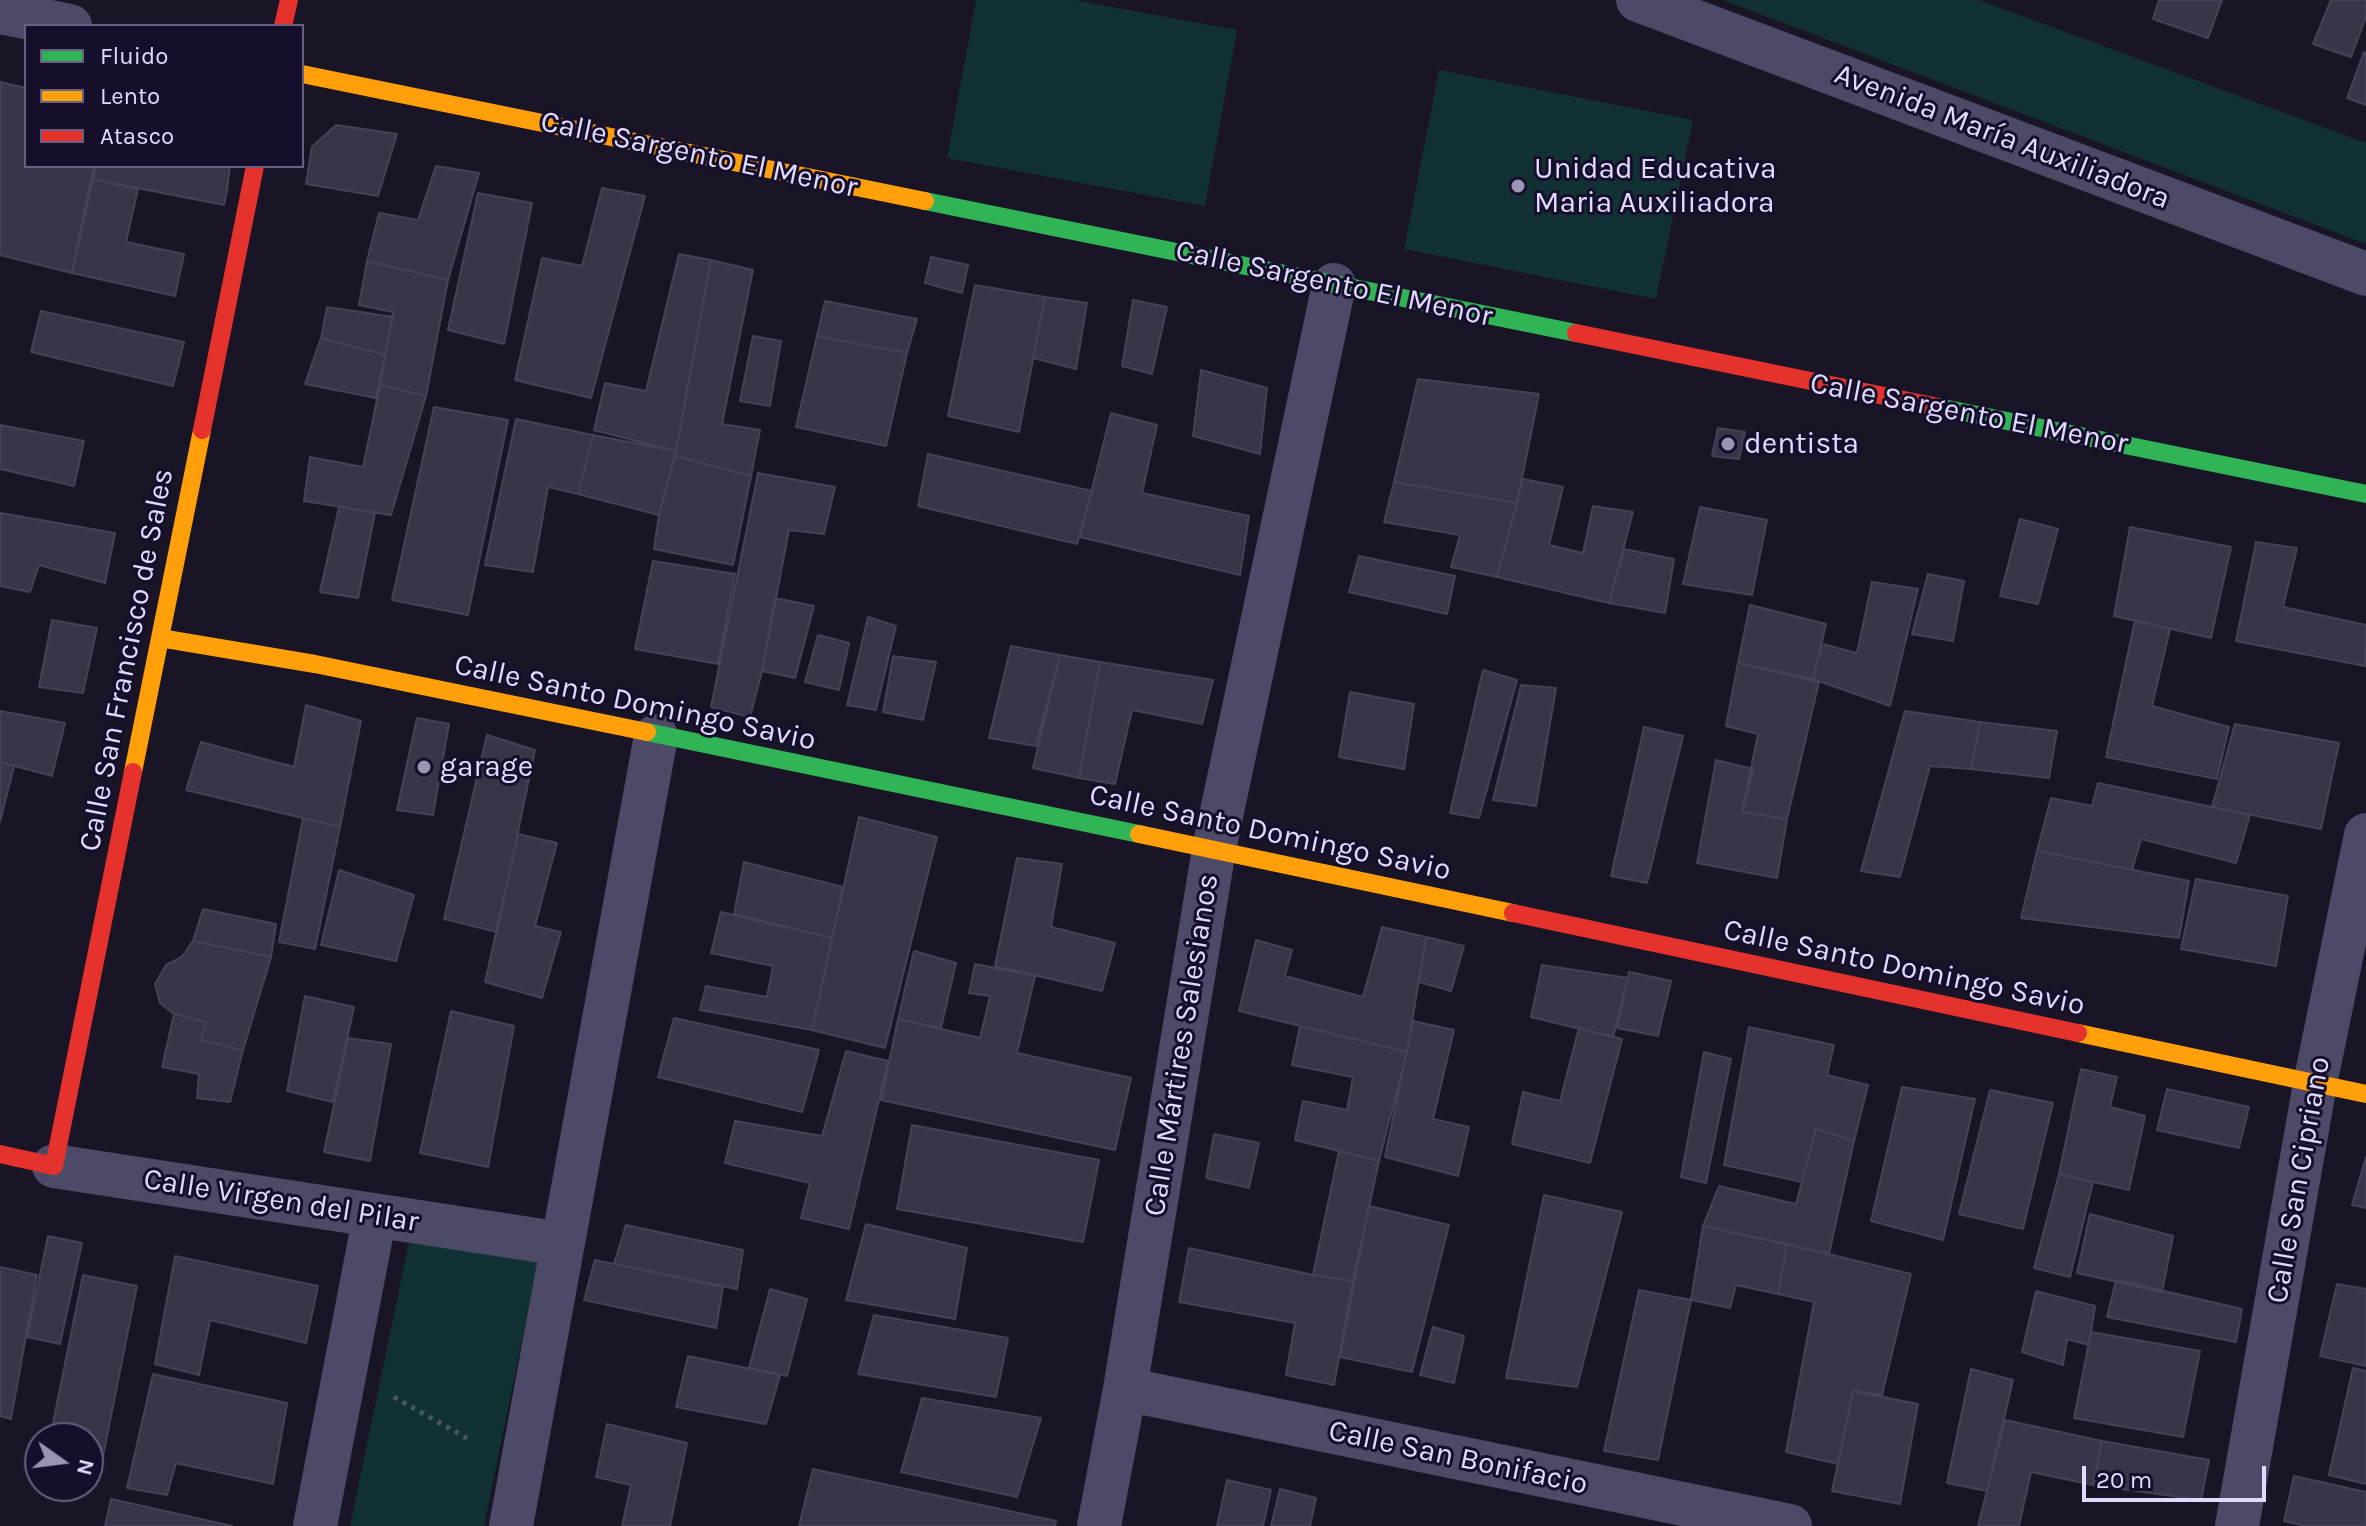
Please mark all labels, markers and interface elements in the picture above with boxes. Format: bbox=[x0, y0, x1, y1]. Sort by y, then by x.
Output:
legend bbox=[24, 24, 304, 168]
text: Fluido bbox=[100, 42, 168, 70]
street label: Avenida María Auxiliadora bbox=[1829, 56, 2175, 218]
text: Lento bbox=[100, 82, 160, 110]
street label: Calle Sargento El Menor bbox=[537, 104, 861, 206]
text: Atasco bbox=[100, 122, 174, 150]
place label: Unidad Educativa Maria Auxiliadora bbox=[1534, 151, 1776, 222]
marker: Unidad Educativa Maria Auxiliadora bbox=[1509, 177, 1527, 195]
street label: Calle Sargento El Menor bbox=[1172, 233, 1496, 335]
street label: Calle Sargento El Menor bbox=[1807, 366, 2131, 462]
place label: dentista bbox=[1744, 426, 1859, 462]
marker: dentista bbox=[1719, 435, 1737, 453]
street label: Calle San Francisco de Sales bbox=[72, 466, 182, 854]
street label: Calle Santo Domingo Savio bbox=[451, 647, 819, 759]
place label: garage bbox=[440, 749, 533, 785]
marker: garage bbox=[415, 758, 433, 776]
street label: Calle Santo Domingo Savio bbox=[1086, 777, 1454, 889]
street label: Calle Mártires Salesianos bbox=[1137, 871, 1227, 1219]
street label: Calle Santo Domingo Savio bbox=[1720, 912, 2088, 1024]
street label: Calle San Cipriano bbox=[2260, 1054, 2338, 1306]
street label: Calle Virgen del Pilar bbox=[141, 1161, 421, 1241]
street label: Calle San Bonifacio bbox=[1325, 1413, 1591, 1503]
north arrow bbox=[24, 1422, 104, 1502]
scale bar bbox=[2086, 1450, 2270, 1500]
text: N bbox=[71, 1457, 100, 1478]
text: 20 m bbox=[2096, 1466, 2152, 1494]

